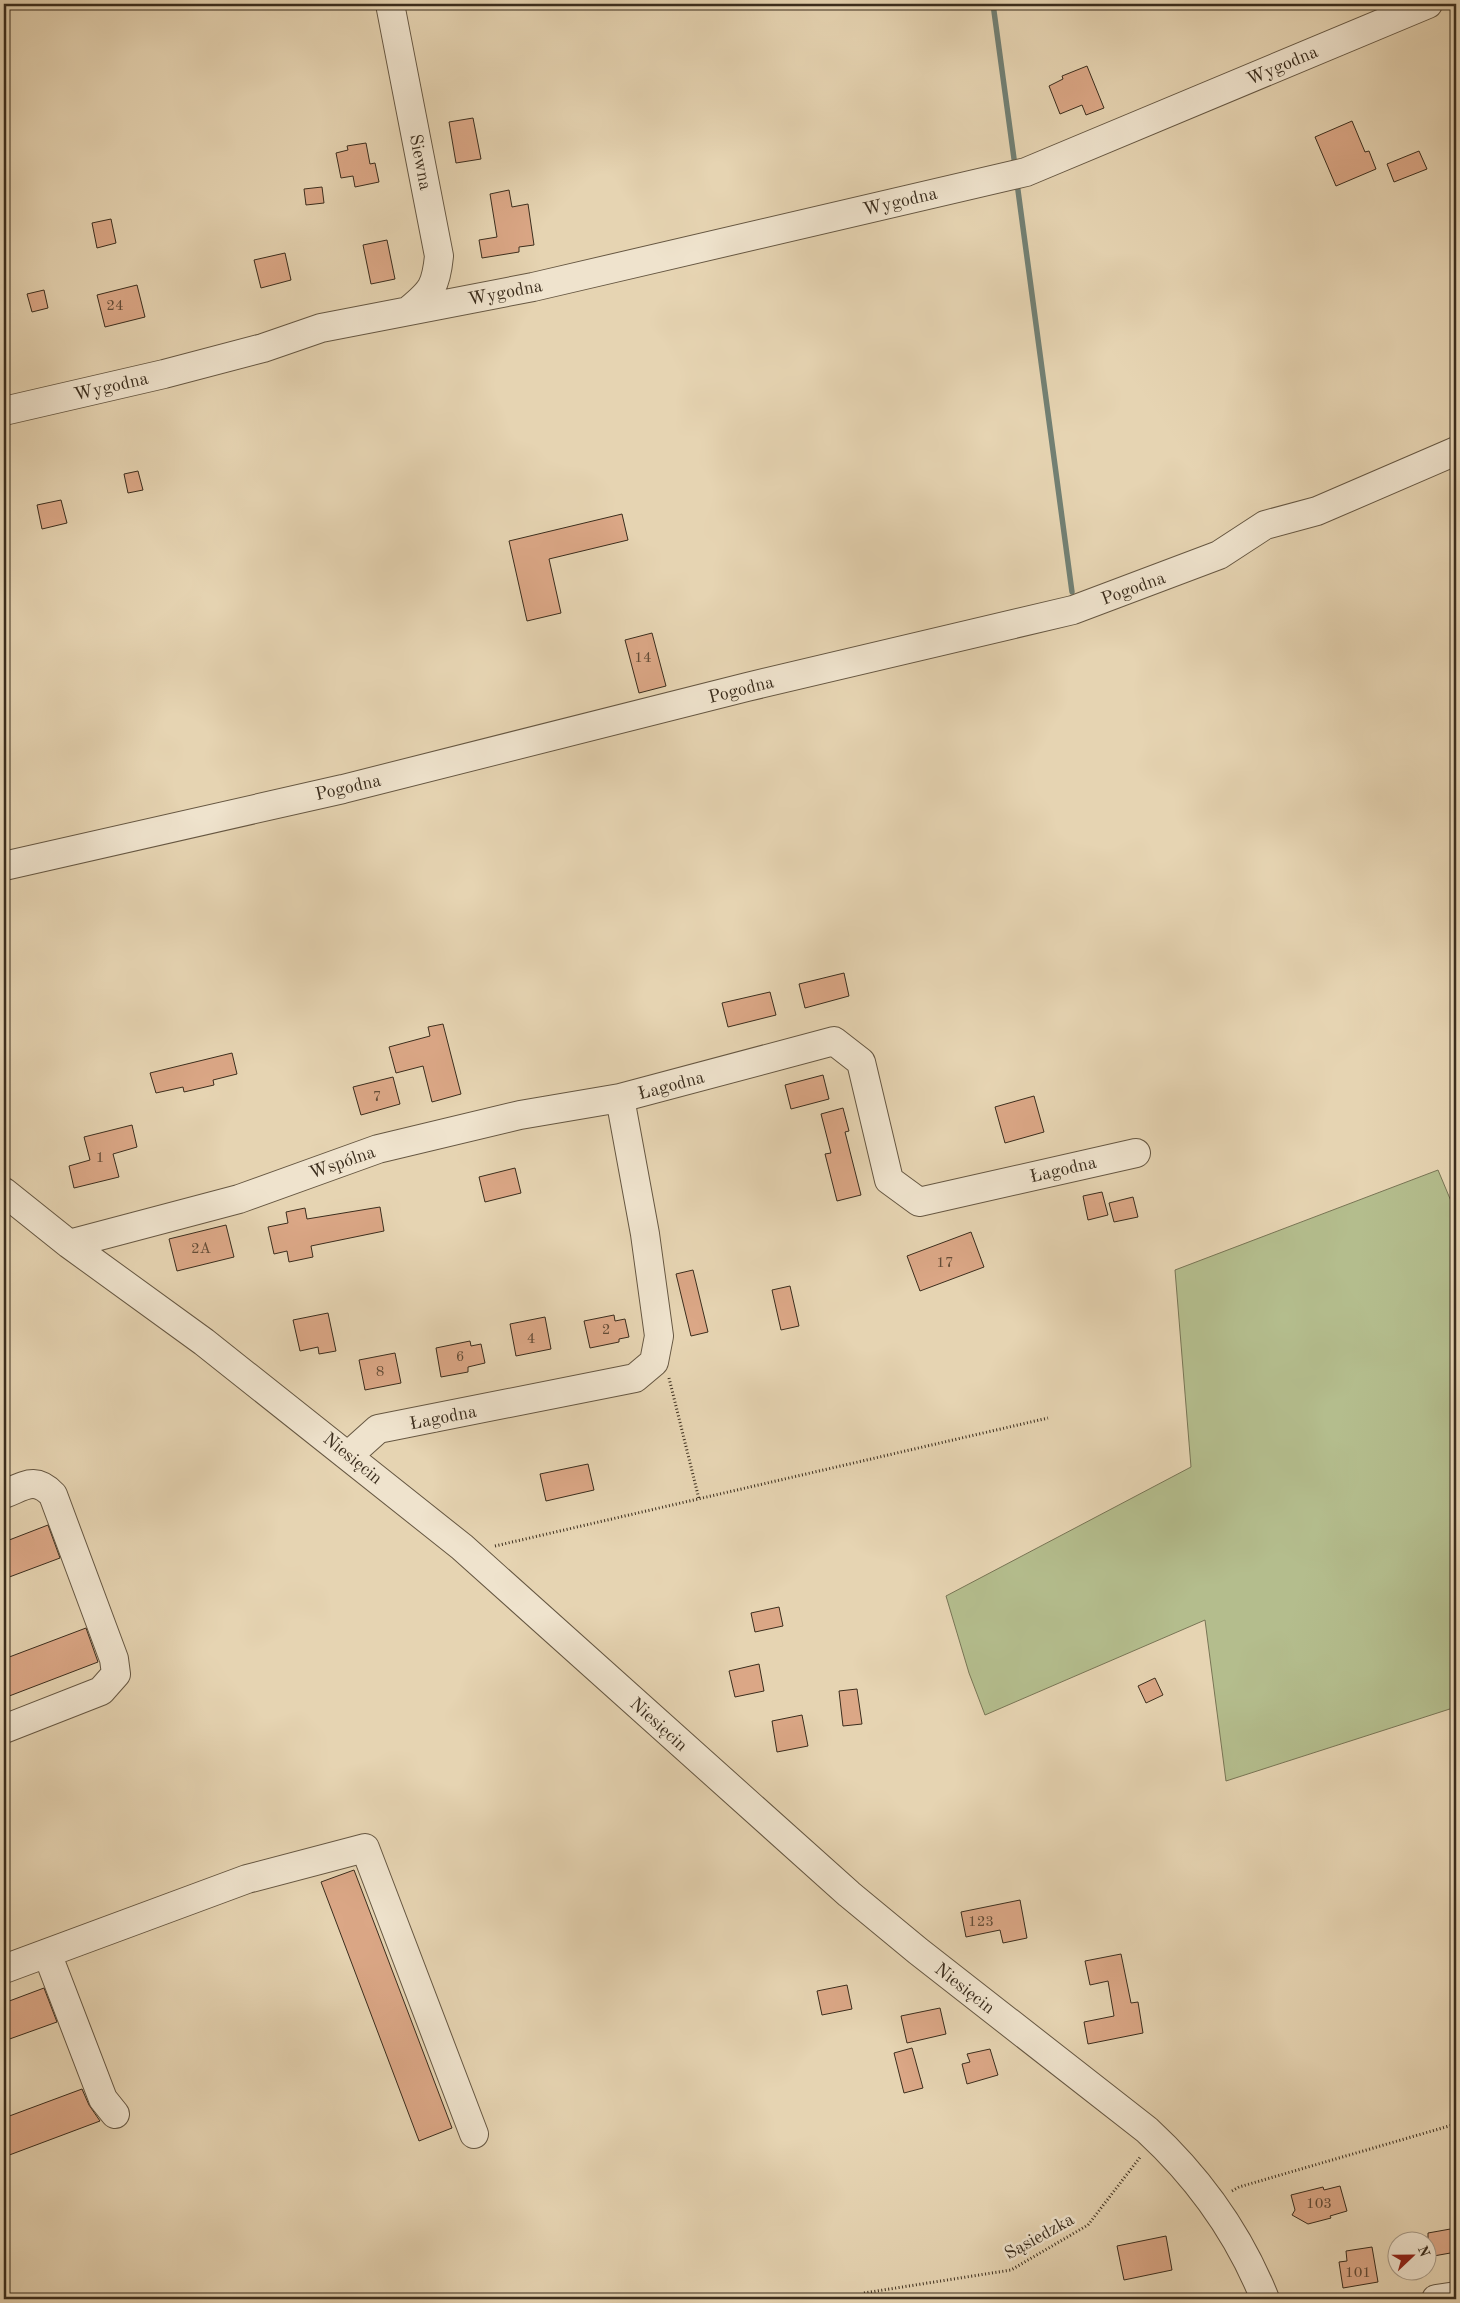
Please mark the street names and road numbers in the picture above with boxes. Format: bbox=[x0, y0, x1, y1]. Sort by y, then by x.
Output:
street label: Wygodna bbox=[1244, 43, 1321, 89]
street label: Siewna bbox=[406, 133, 434, 192]
street label: Wygodna bbox=[861, 185, 939, 219]
street label: Wygodna bbox=[466, 277, 544, 309]
street label: Wygodna bbox=[72, 370, 150, 404]
street label: Pogodna bbox=[1099, 569, 1168, 609]
street label: Pogodna bbox=[707, 673, 776, 707]
street label: Pogodna bbox=[314, 772, 383, 804]
street label: Łagodna bbox=[636, 1068, 707, 1103]
street label: Wspólna bbox=[307, 1143, 378, 1183]
street label: Łagodna bbox=[1028, 1154, 1098, 1186]
street label: Łagodna bbox=[408, 1403, 478, 1433]
street label: Niesięcin bbox=[319, 1430, 386, 1488]
street label: Niesięcin bbox=[626, 1695, 691, 1755]
street label: Niesięcin bbox=[931, 1960, 998, 2018]
street label: Sąsiedzka bbox=[1002, 2210, 1077, 2263]

